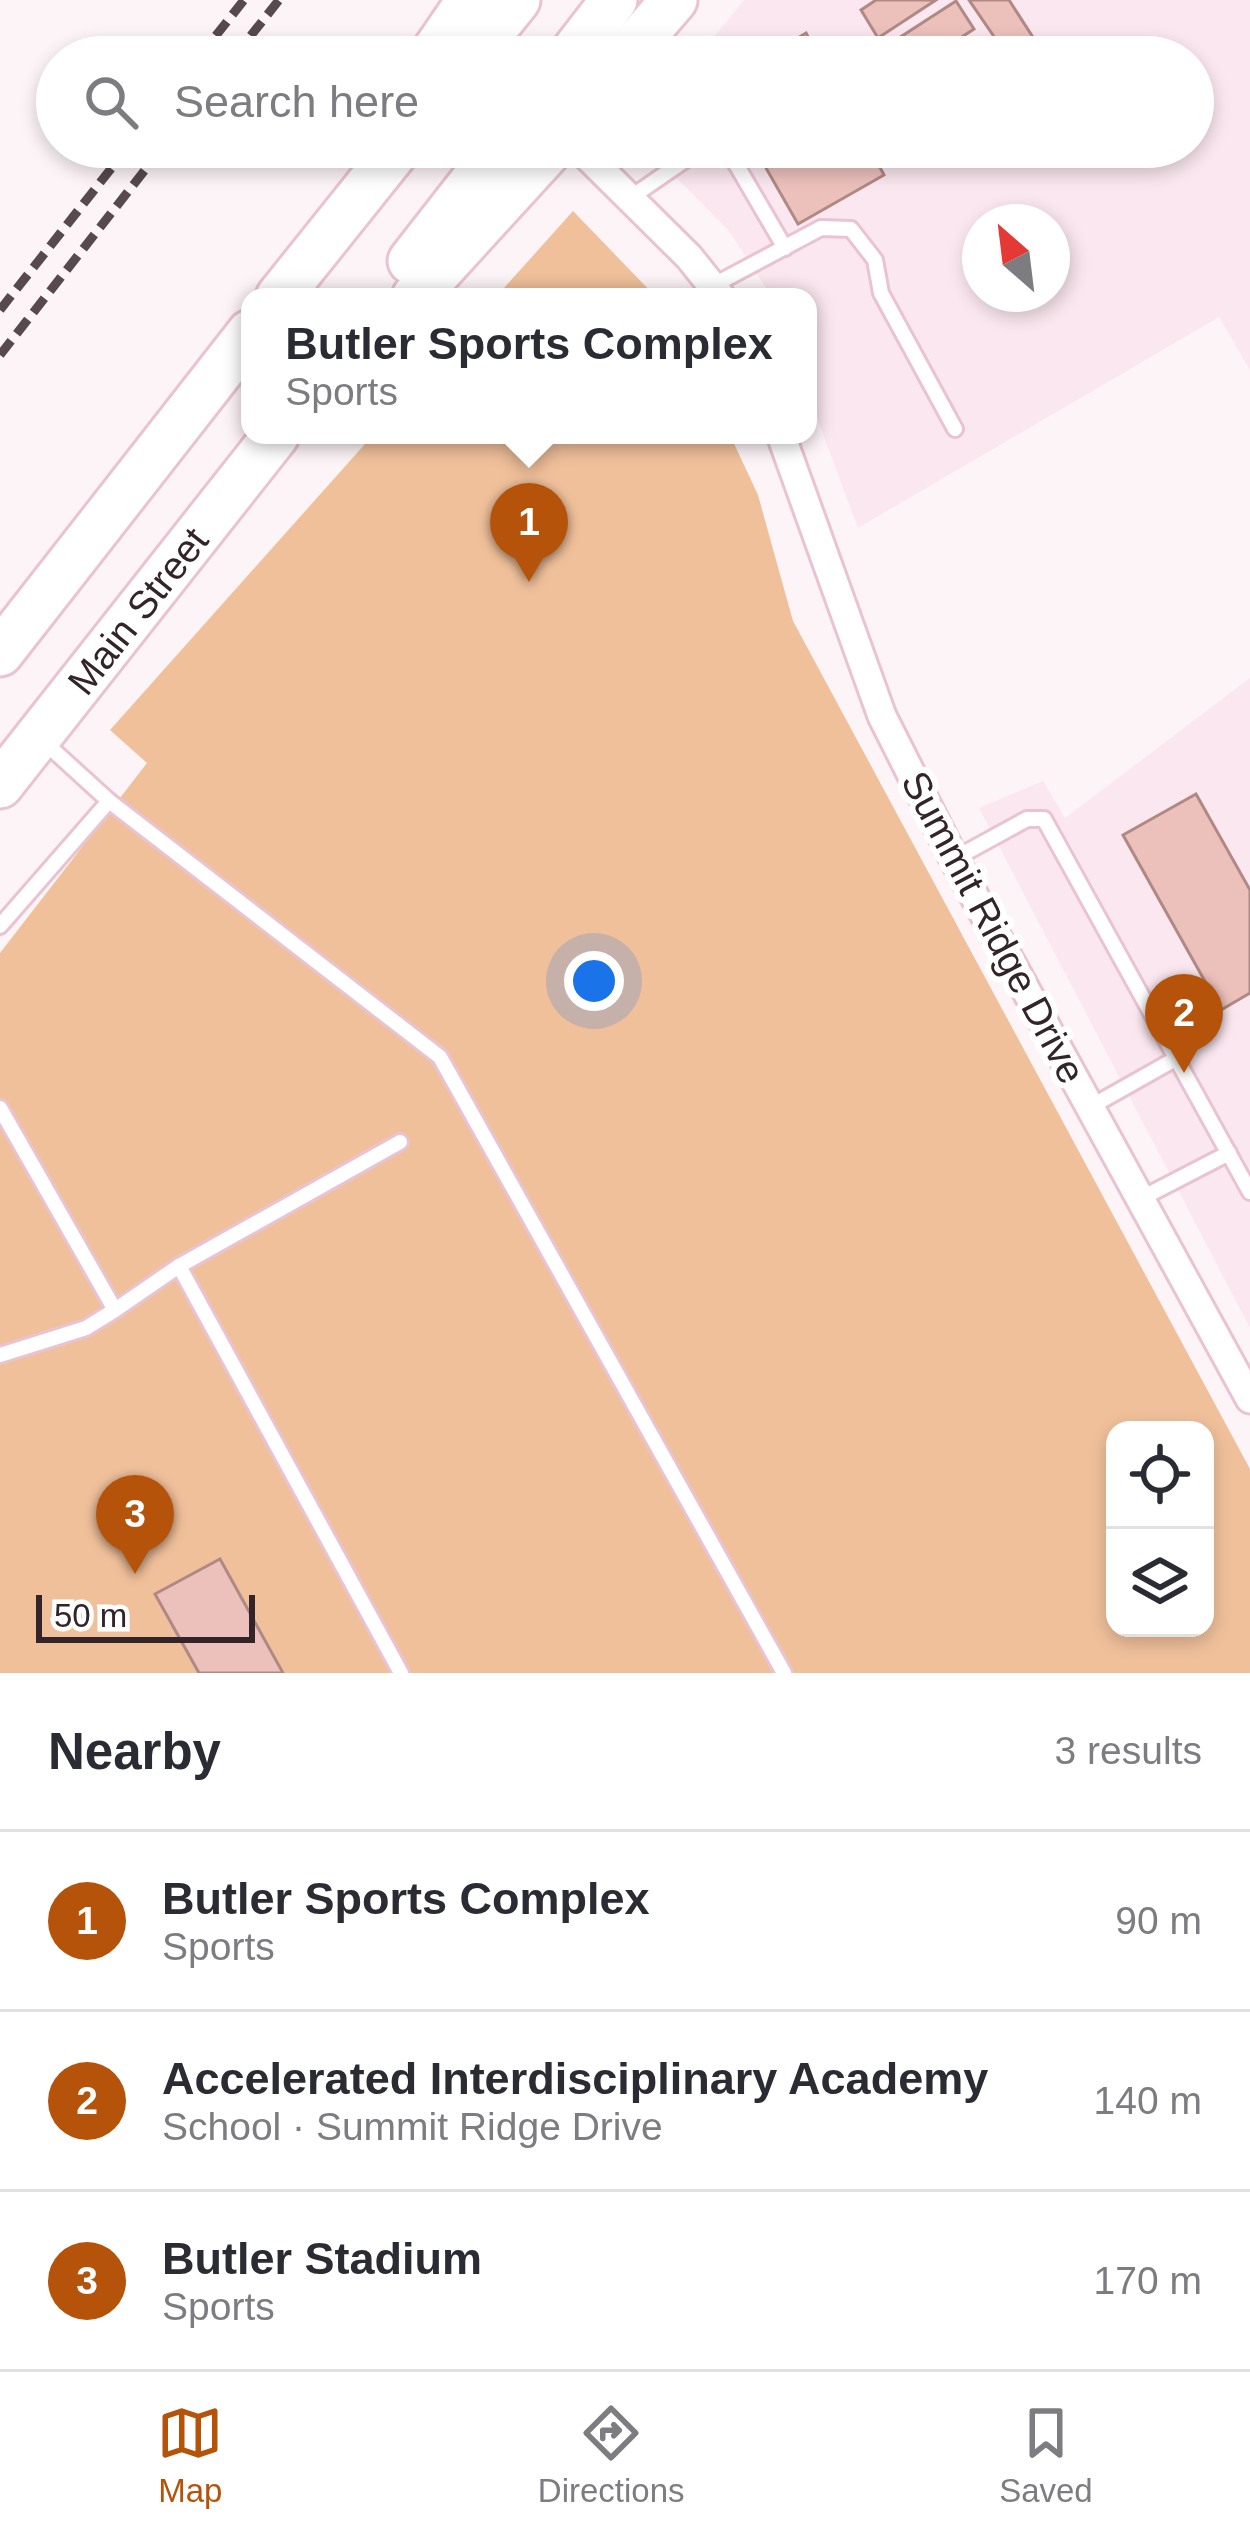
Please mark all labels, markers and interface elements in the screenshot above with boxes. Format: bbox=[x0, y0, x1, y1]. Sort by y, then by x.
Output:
search box bbox=[36, 36, 1214, 168]
icon: search bbox=[78, 69, 144, 135]
text: Search here bbox=[174, 76, 419, 127]
north arrow bbox=[962, 204, 1070, 312]
popup bbox=[241, 288, 817, 444]
text: Butler Sports Complex bbox=[285, 318, 773, 369]
text: Sports bbox=[285, 370, 398, 413]
pin: 1 bbox=[490, 483, 568, 582]
street label: Main Street bbox=[59, 519, 217, 703]
street label: Summit Ridge Drive bbox=[893, 764, 1094, 1090]
your location bbox=[564, 951, 624, 1011]
pin: 2 bbox=[1145, 974, 1223, 1073]
map controls bbox=[1106, 1421, 1214, 1637]
button: locate bbox=[1106, 1421, 1214, 1529]
pin: 3 bbox=[96, 1475, 174, 1574]
button: layers bbox=[1106, 1529, 1214, 1637]
scale bar bbox=[36, 1589, 255, 1642]
text: 50 m bbox=[54, 1597, 127, 1634]
text: Nearby bbox=[48, 1723, 221, 1780]
text: 3 results bbox=[1055, 1729, 1202, 1772]
text: Butler Sports Complex bbox=[162, 1873, 650, 1924]
text: 1 bbox=[76, 1899, 98, 1942]
text: 90 m bbox=[1115, 1899, 1202, 1942]
text: Sports bbox=[162, 1925, 275, 1968]
text: Accelerated Interdisciplinary Academy bbox=[162, 2053, 988, 2104]
text: 2 bbox=[76, 2079, 98, 2122]
text: 140 m bbox=[1094, 2079, 1202, 2122]
text: School · Summit Ridge Drive bbox=[162, 2105, 663, 2148]
text: Butler Stadium bbox=[162, 2233, 482, 2284]
text: 3 bbox=[76, 2259, 98, 2302]
text: 170 m bbox=[1094, 2259, 1202, 2302]
text: Sports bbox=[162, 2285, 275, 2328]
tab: Map bbox=[157, 2400, 223, 2510]
tab: Directions bbox=[538, 2400, 685, 2510]
tab: Saved bbox=[999, 2400, 1093, 2510]

